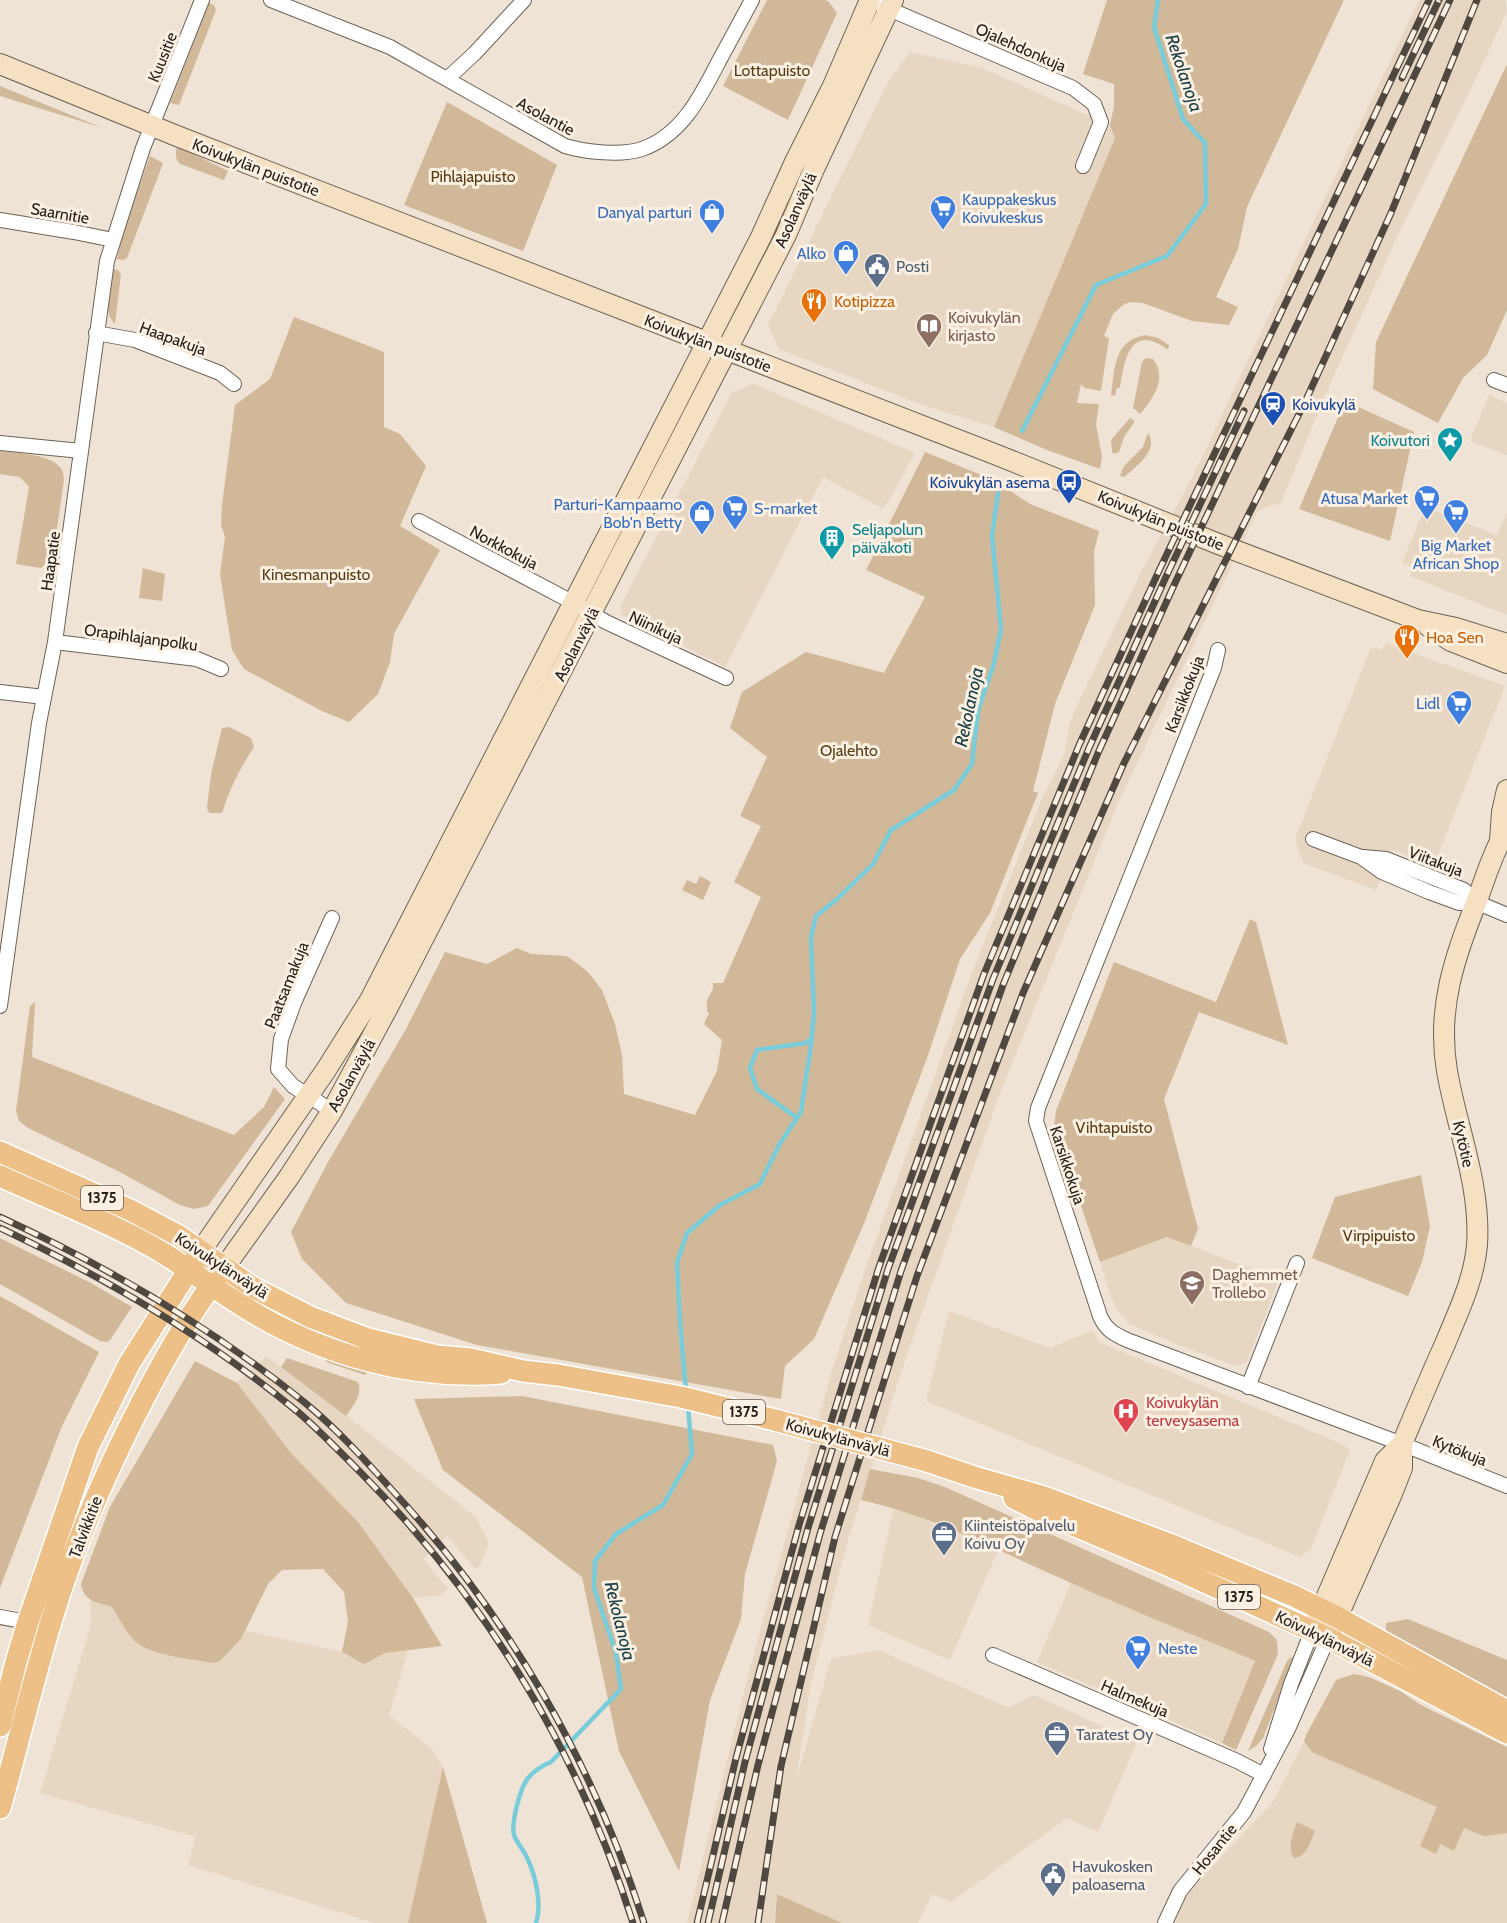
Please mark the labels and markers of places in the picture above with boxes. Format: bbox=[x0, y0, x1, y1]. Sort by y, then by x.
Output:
place label: Kauppakeskus Koivukeskus bbox=[962, 190, 1057, 227]
supermarket icon: Kauppakeskus Koivukeskus bbox=[928, 193, 958, 231]
shop icon: Danyal parturi bbox=[697, 197, 727, 235]
place label: Danyal parturi bbox=[597, 203, 692, 222]
shop icon: Alko bbox=[831, 238, 861, 276]
place label: Alko bbox=[797, 244, 826, 263]
public building icon: Posti bbox=[862, 251, 892, 289]
place label: Posti bbox=[896, 257, 929, 276]
restaurant icon: Kotipizza bbox=[799, 286, 829, 324]
place label: Kotipizza bbox=[834, 292, 895, 311]
place label: Koivukylän kirjasto bbox=[948, 308, 1021, 345]
library icon: Koivukylän kirjasto bbox=[914, 311, 944, 349]
station icon: Koivukylä bbox=[1258, 389, 1288, 427]
place label: Koivukylä bbox=[1292, 395, 1356, 414]
place icon: Koivutori bbox=[1435, 425, 1465, 463]
place label: Koivutori bbox=[1370, 431, 1430, 450]
bus stop icon: Koivukylän asema bbox=[1054, 467, 1084, 505]
place label: Koivukylän asema bbox=[930, 473, 1050, 492]
supermarket icon: Atusa Market bbox=[1412, 483, 1442, 521]
place label: Atusa Market bbox=[1321, 489, 1409, 508]
supermarket icon: S-market bbox=[720, 493, 750, 531]
place label: Parturi-Kampaamo Bob'n Betty bbox=[553, 495, 682, 532]
supermarket icon: Big Market African Shop bbox=[1441, 497, 1471, 535]
shop icon: Parturi-Kampaamo Bob'n Betty bbox=[687, 498, 717, 536]
place label: S-market bbox=[754, 499, 818, 518]
place label: Seljapolun päiväkoti bbox=[852, 520, 923, 557]
building icon: Seljapolun päiväkoti bbox=[817, 523, 847, 561]
place label: Big Market African Shop bbox=[1413, 536, 1499, 573]
restaurant icon: Hoa Sen bbox=[1392, 622, 1422, 660]
place label: Hoa Sen bbox=[1426, 628, 1484, 647]
supermarket icon: Lidl bbox=[1444, 688, 1474, 726]
place label: Lidl bbox=[1416, 694, 1440, 713]
place label: Daghemmet Trollebo bbox=[1212, 1265, 1298, 1302]
school or university icon: Daghemmet Trollebo bbox=[1177, 1268, 1207, 1306]
place label: Koivukylän terveysasema bbox=[1146, 1393, 1240, 1430]
hospital icon: Koivukylän terveysasema bbox=[1111, 1396, 1141, 1434]
place label: Kiinteistöpalvelu Koivu Oy bbox=[964, 1516, 1075, 1553]
office icon: Kiinteistöpalvelu Koivu Oy bbox=[929, 1519, 959, 1557]
supermarket icon: Neste bbox=[1123, 1633, 1153, 1671]
place label: Neste bbox=[1158, 1639, 1197, 1658]
office icon: Taratest Oy bbox=[1042, 1719, 1072, 1757]
place label: Taratest Oy bbox=[1076, 1725, 1153, 1744]
place label: Havukosken paloasema bbox=[1072, 1857, 1153, 1894]
public building icon: Havukosken paloasema bbox=[1038, 1860, 1068, 1898]

